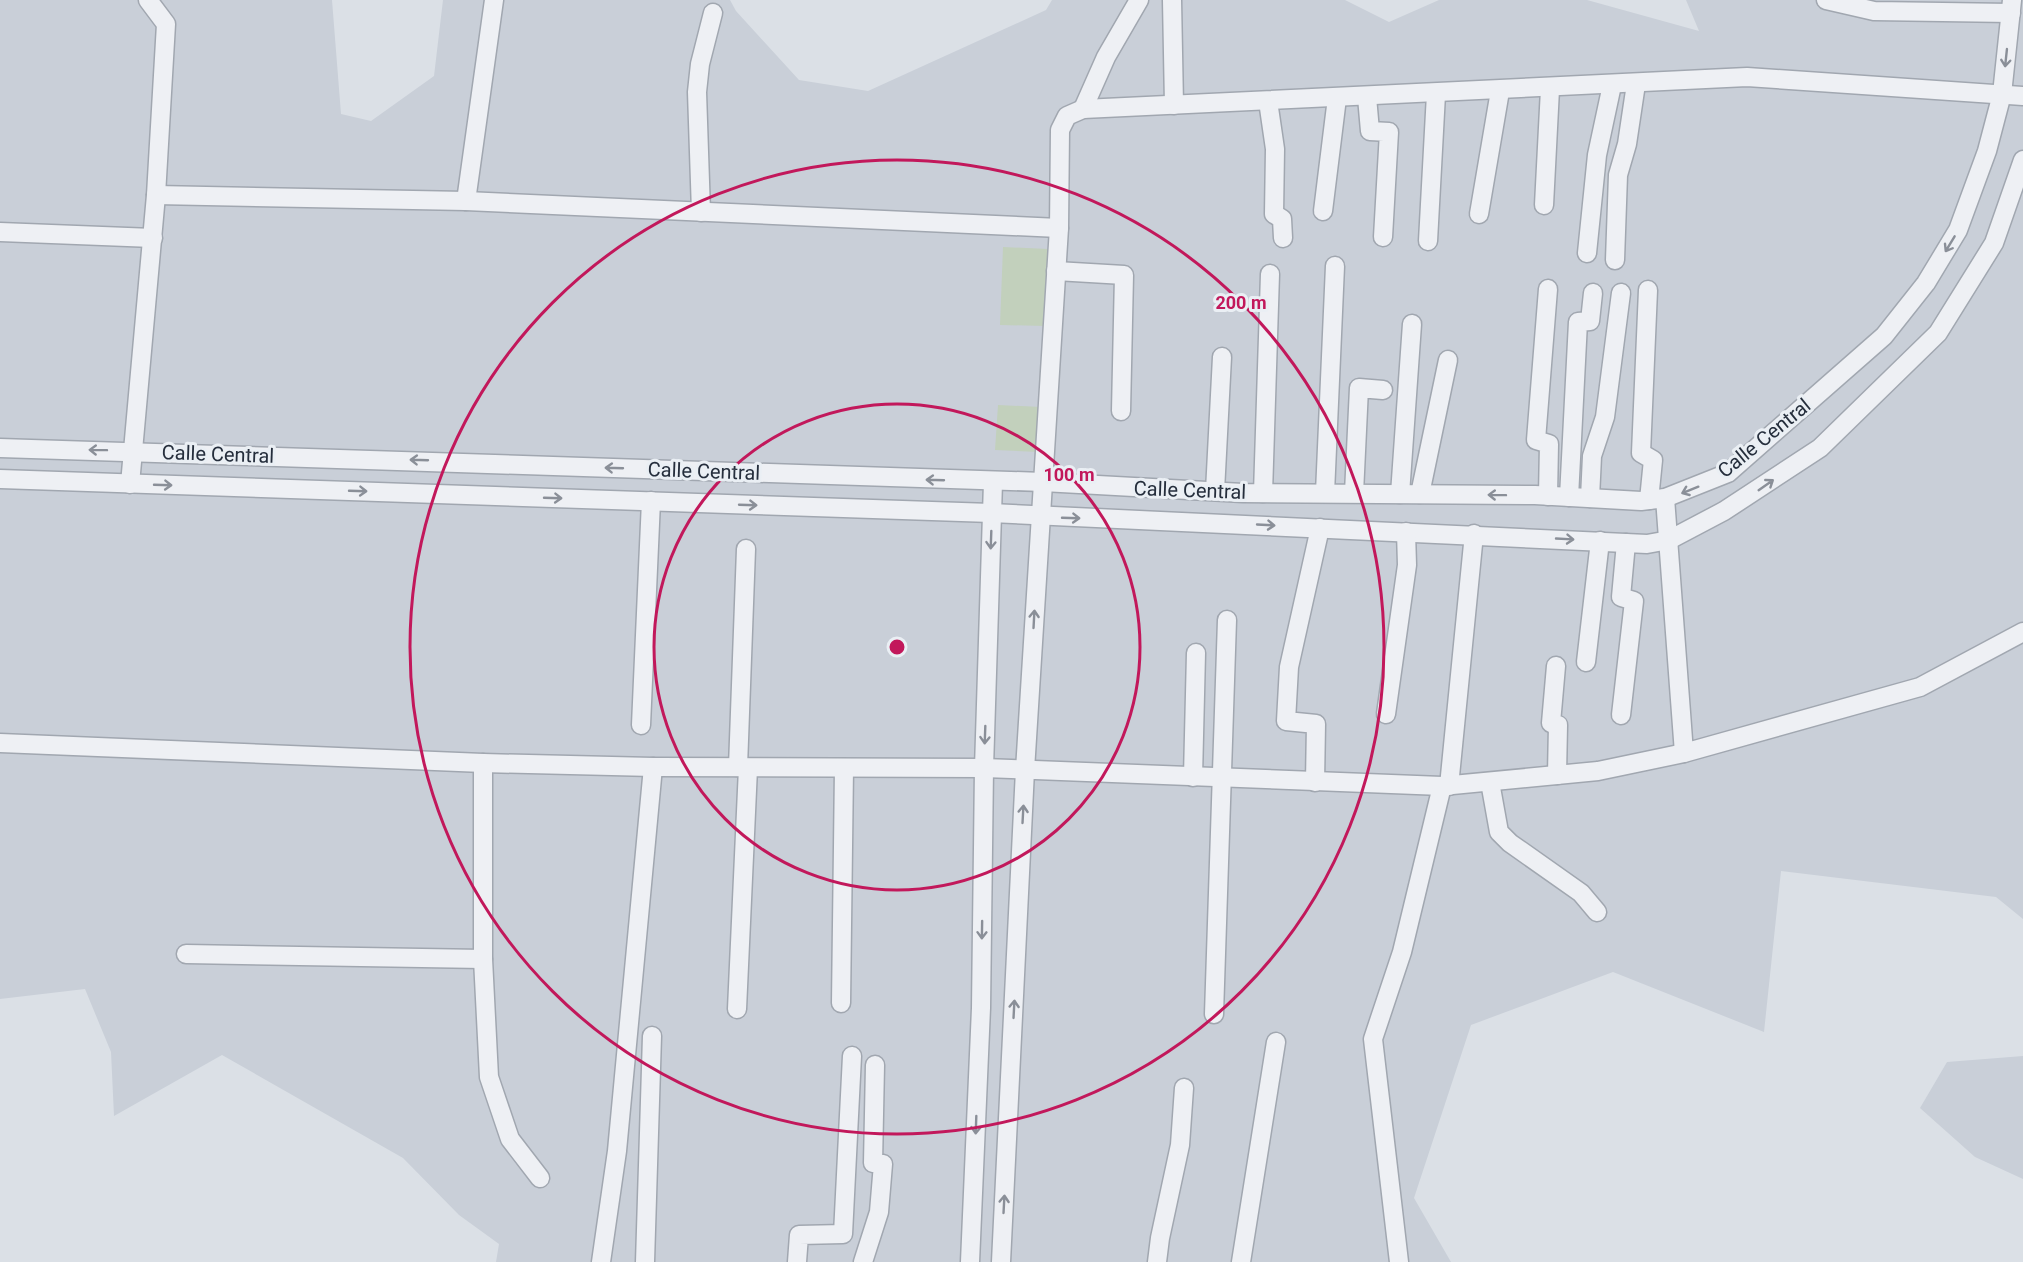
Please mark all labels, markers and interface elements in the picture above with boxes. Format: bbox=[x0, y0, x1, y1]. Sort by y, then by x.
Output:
one-way arrow bbox=[2000, 48, 2011, 68]
one-way arrow bbox=[1944, 235, 1956, 252]
text: 200 m bbox=[1215, 292, 1267, 313]
street label: Calle Central bbox=[1713, 393, 1815, 483]
street label: Calle Central bbox=[161, 440, 275, 468]
one-way arrow bbox=[89, 444, 109, 456]
one-way arrow bbox=[409, 454, 429, 466]
street label: Calle Central bbox=[647, 457, 761, 485]
one-way arrow bbox=[604, 462, 624, 473]
text: 100 m bbox=[1043, 464, 1095, 485]
one-way arrow bbox=[925, 474, 945, 486]
street label: Calle Central bbox=[1133, 476, 1247, 504]
one-way arrow bbox=[153, 479, 173, 490]
one-way arrow bbox=[1758, 479, 1774, 491]
one-way arrow bbox=[1681, 485, 1700, 496]
one-way arrow bbox=[348, 486, 368, 497]
one-way arrow bbox=[1487, 489, 1507, 501]
one-way arrow bbox=[543, 492, 563, 504]
one-way arrow bbox=[738, 499, 758, 510]
one-way arrow bbox=[1060, 513, 1080, 524]
one-way arrow bbox=[1255, 520, 1275, 531]
one-way arrow bbox=[985, 530, 996, 550]
one-way arrow bbox=[1555, 534, 1575, 545]
one-way arrow bbox=[1029, 610, 1040, 630]
centre of rings bbox=[887, 637, 907, 657]
one-way arrow bbox=[979, 725, 990, 745]
one-way arrow bbox=[1018, 805, 1029, 825]
one-way arrow bbox=[976, 920, 988, 940]
one-way arrow bbox=[1008, 999, 1019, 1019]
one-way arrow bbox=[971, 1115, 982, 1135]
one-way arrow bbox=[998, 1194, 1009, 1214]

